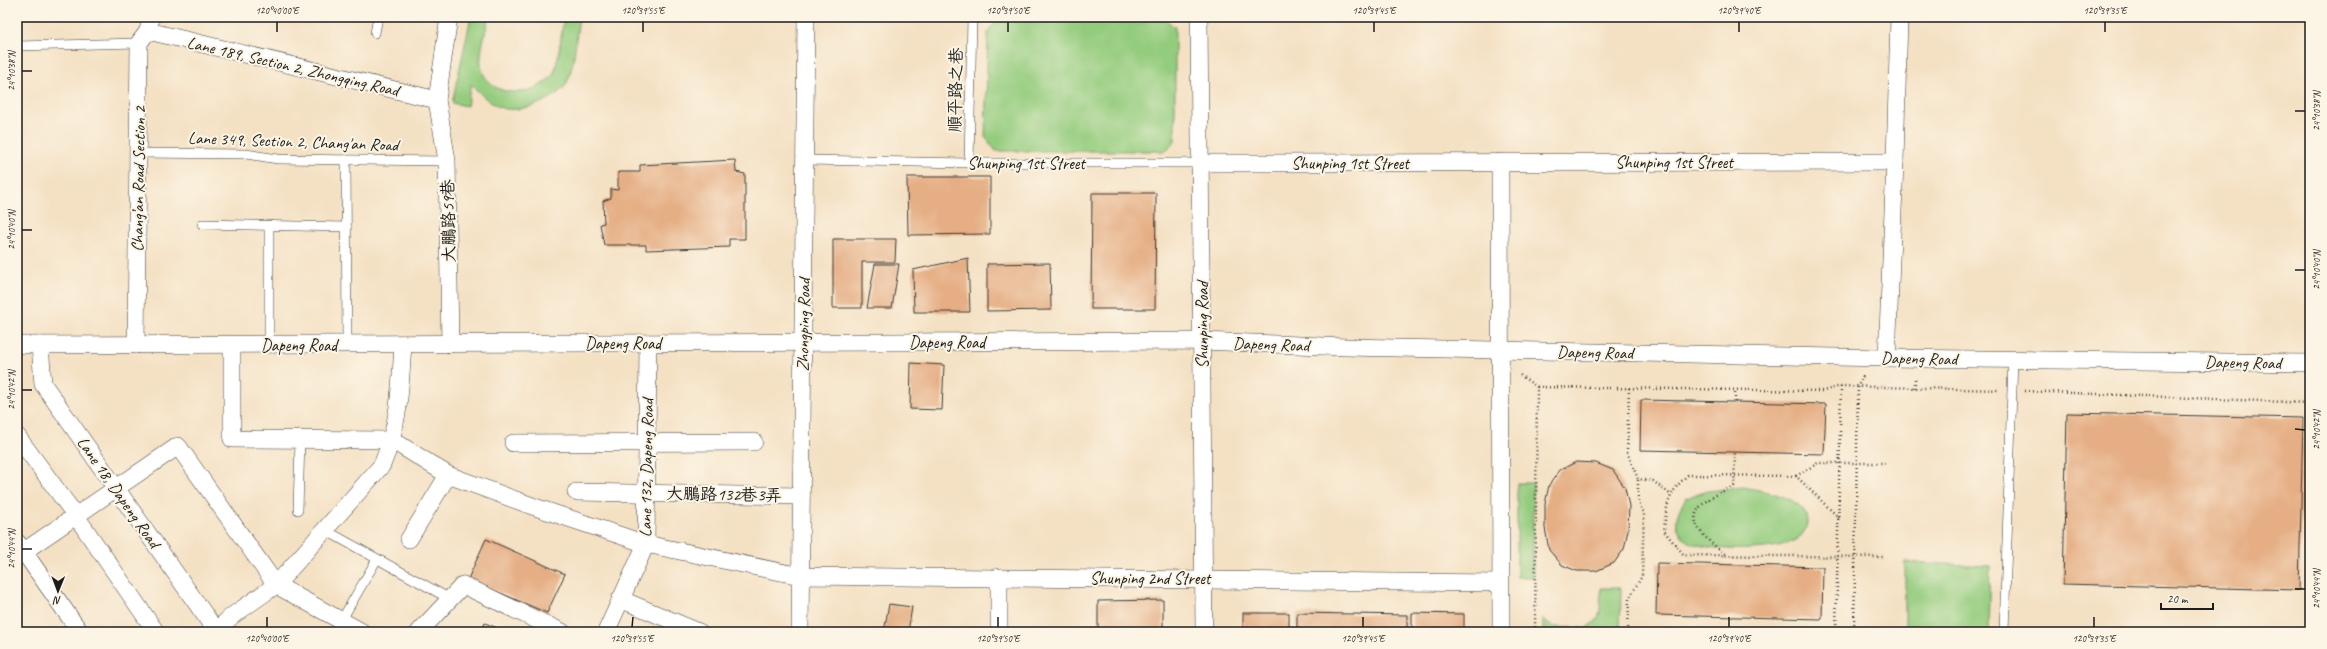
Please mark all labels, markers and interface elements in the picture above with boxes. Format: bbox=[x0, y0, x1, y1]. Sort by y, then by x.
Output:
text: 120°40'00"E bbox=[255, 4, 300, 17]
text: 120°39'55"E bbox=[621, 4, 666, 17]
text: 120°39'50"E bbox=[986, 4, 1031, 17]
text: 120°39'45"E bbox=[1352, 4, 1397, 17]
text: 120°39'40"E bbox=[1717, 4, 1762, 17]
text: 120°39'35"E bbox=[2083, 4, 2128, 17]
street label: Lane 189, Section 2, Zhongqing Road bbox=[185, 32, 403, 102]
street label: 順平路之巷 bbox=[944, 46, 967, 133]
text: 24°10'38"N bbox=[5, 49, 18, 91]
text: 24°10'38"N bbox=[2310, 89, 2323, 131]
street label: Chang’an Road Section 2 bbox=[127, 105, 150, 252]
street label: Lane 349, Section 2, Chang'an Road bbox=[187, 127, 402, 156]
street label: Shunping 1st Street bbox=[1615, 152, 1735, 173]
street label: Shunping 1st Street bbox=[967, 153, 1087, 174]
street label: Shunping 1st Street bbox=[1291, 153, 1411, 174]
street label: 大鵬路59巷 bbox=[437, 178, 460, 263]
text: 24°10'40"N bbox=[5, 208, 18, 250]
text: 24°10'40"N bbox=[2310, 248, 2323, 290]
street label: Zhongping Road bbox=[792, 276, 815, 372]
street label: Shunping Road bbox=[1192, 279, 1213, 368]
street label: Dapeng Road bbox=[909, 332, 987, 353]
street label: Dapeng Road bbox=[585, 333, 663, 354]
street label: Dapeng Road bbox=[1233, 333, 1312, 356]
street label: Dapeng Road bbox=[261, 335, 339, 356]
street label: Dapeng Road bbox=[1557, 341, 1636, 364]
street label: Dapeng Road bbox=[1881, 347, 1960, 370]
street label: Dapeng Road bbox=[2205, 351, 2284, 374]
text: 24°10'42"N bbox=[5, 368, 18, 410]
street label: Lane 132, Dapeng Road bbox=[635, 396, 658, 537]
text: 24°10'42"N bbox=[2310, 408, 2323, 450]
street label: Lane 18, Dapeng Road bbox=[72, 433, 166, 554]
street label: 大鵬路132巷3弄 bbox=[666, 483, 782, 506]
text: 24°10'44"N bbox=[5, 527, 18, 569]
text: 24°10'44"N bbox=[2310, 567, 2323, 609]
street label: Shunping 2nd Street bbox=[1090, 568, 1213, 589]
north arrow bbox=[38, 571, 78, 611]
scale bar bbox=[2161, 585, 2213, 611]
text: 20 m bbox=[2167, 591, 2189, 607]
text: N bbox=[52, 594, 61, 608]
text: 120°40'00"E bbox=[245, 632, 290, 645]
text: 120°39'55"E bbox=[610, 632, 655, 645]
text: 120°39'50"E bbox=[976, 632, 1021, 645]
text: 120°39'45"E bbox=[1341, 632, 1386, 645]
text: 120°39'40"E bbox=[1707, 632, 1752, 645]
text: 120°39'35"E bbox=[2072, 632, 2117, 645]

